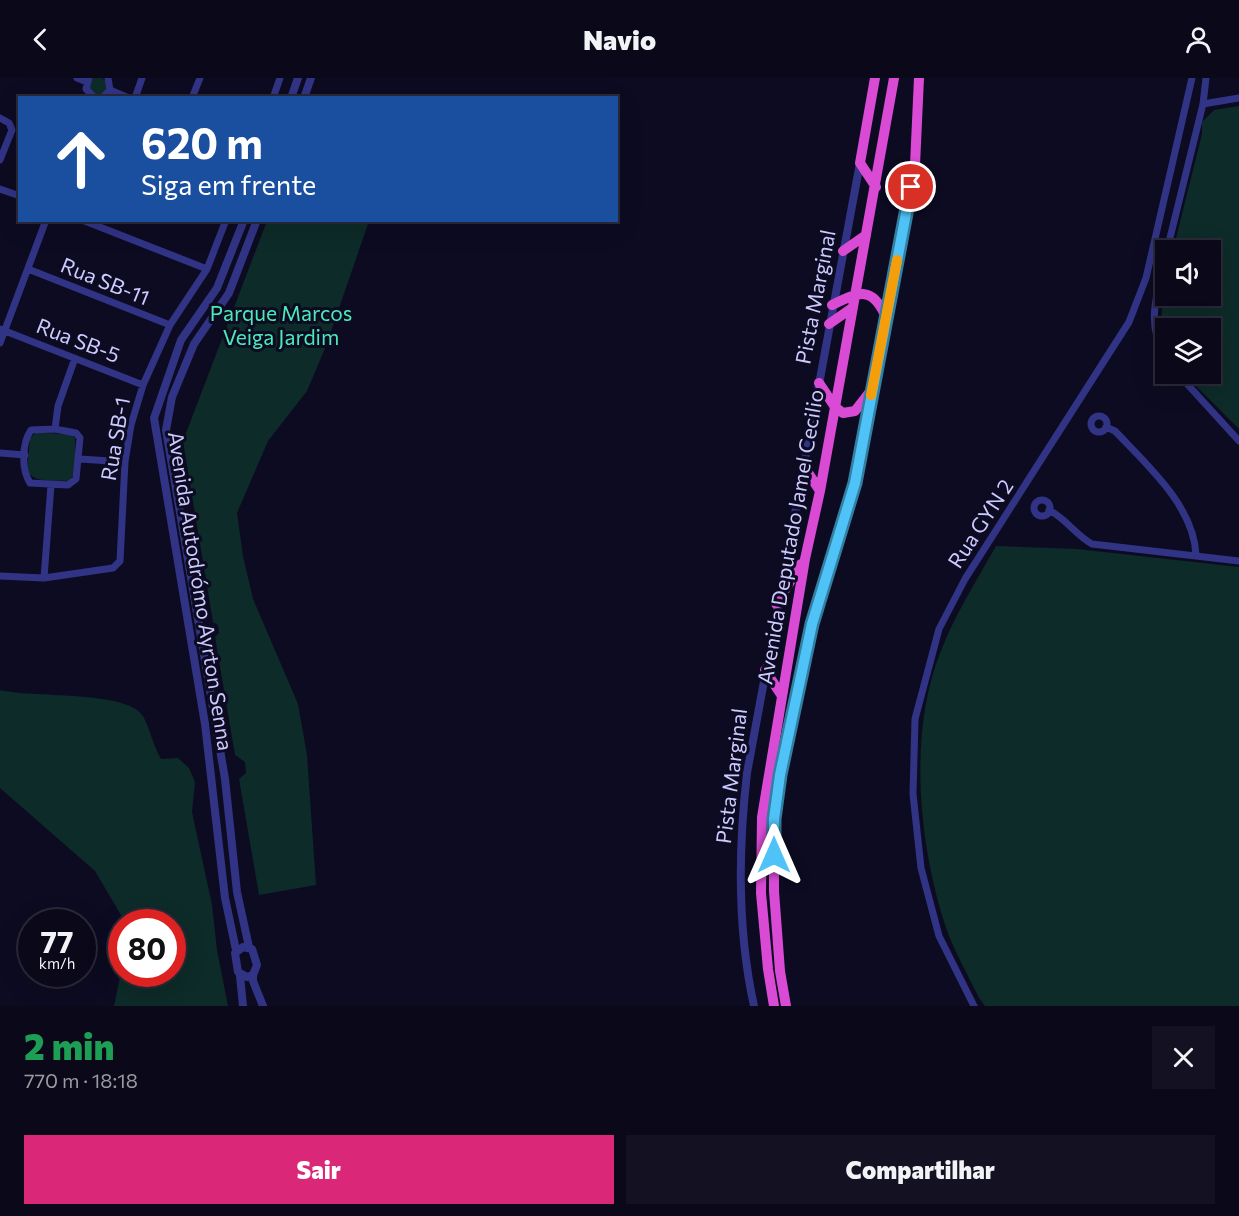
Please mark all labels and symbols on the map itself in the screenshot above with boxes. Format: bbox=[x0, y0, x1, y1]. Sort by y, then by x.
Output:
pin bbox=[885, 161, 936, 212]
street label: Pista Marginal bbox=[789, 228, 840, 366]
street label: Rua SB-11 bbox=[58, 252, 154, 310]
park label: Parque Marcos Veiga Jardim bbox=[210, 300, 352, 349]
street label: Rua SB-5 bbox=[33, 312, 124, 367]
street label: Avenida Deputado Jamel Cecilio bbox=[751, 387, 828, 686]
street label: Rua SB-1 bbox=[95, 395, 134, 482]
street label: Avenida Autodrómo Ayrton Senna bbox=[164, 429, 239, 752]
street label: Rua GYN 2 bbox=[942, 474, 1018, 572]
street label: Pista Marginal bbox=[710, 707, 751, 845]
position arrow bbox=[742, 823, 806, 887]
speed limit sign: 80 bbox=[108, 909, 186, 987]

